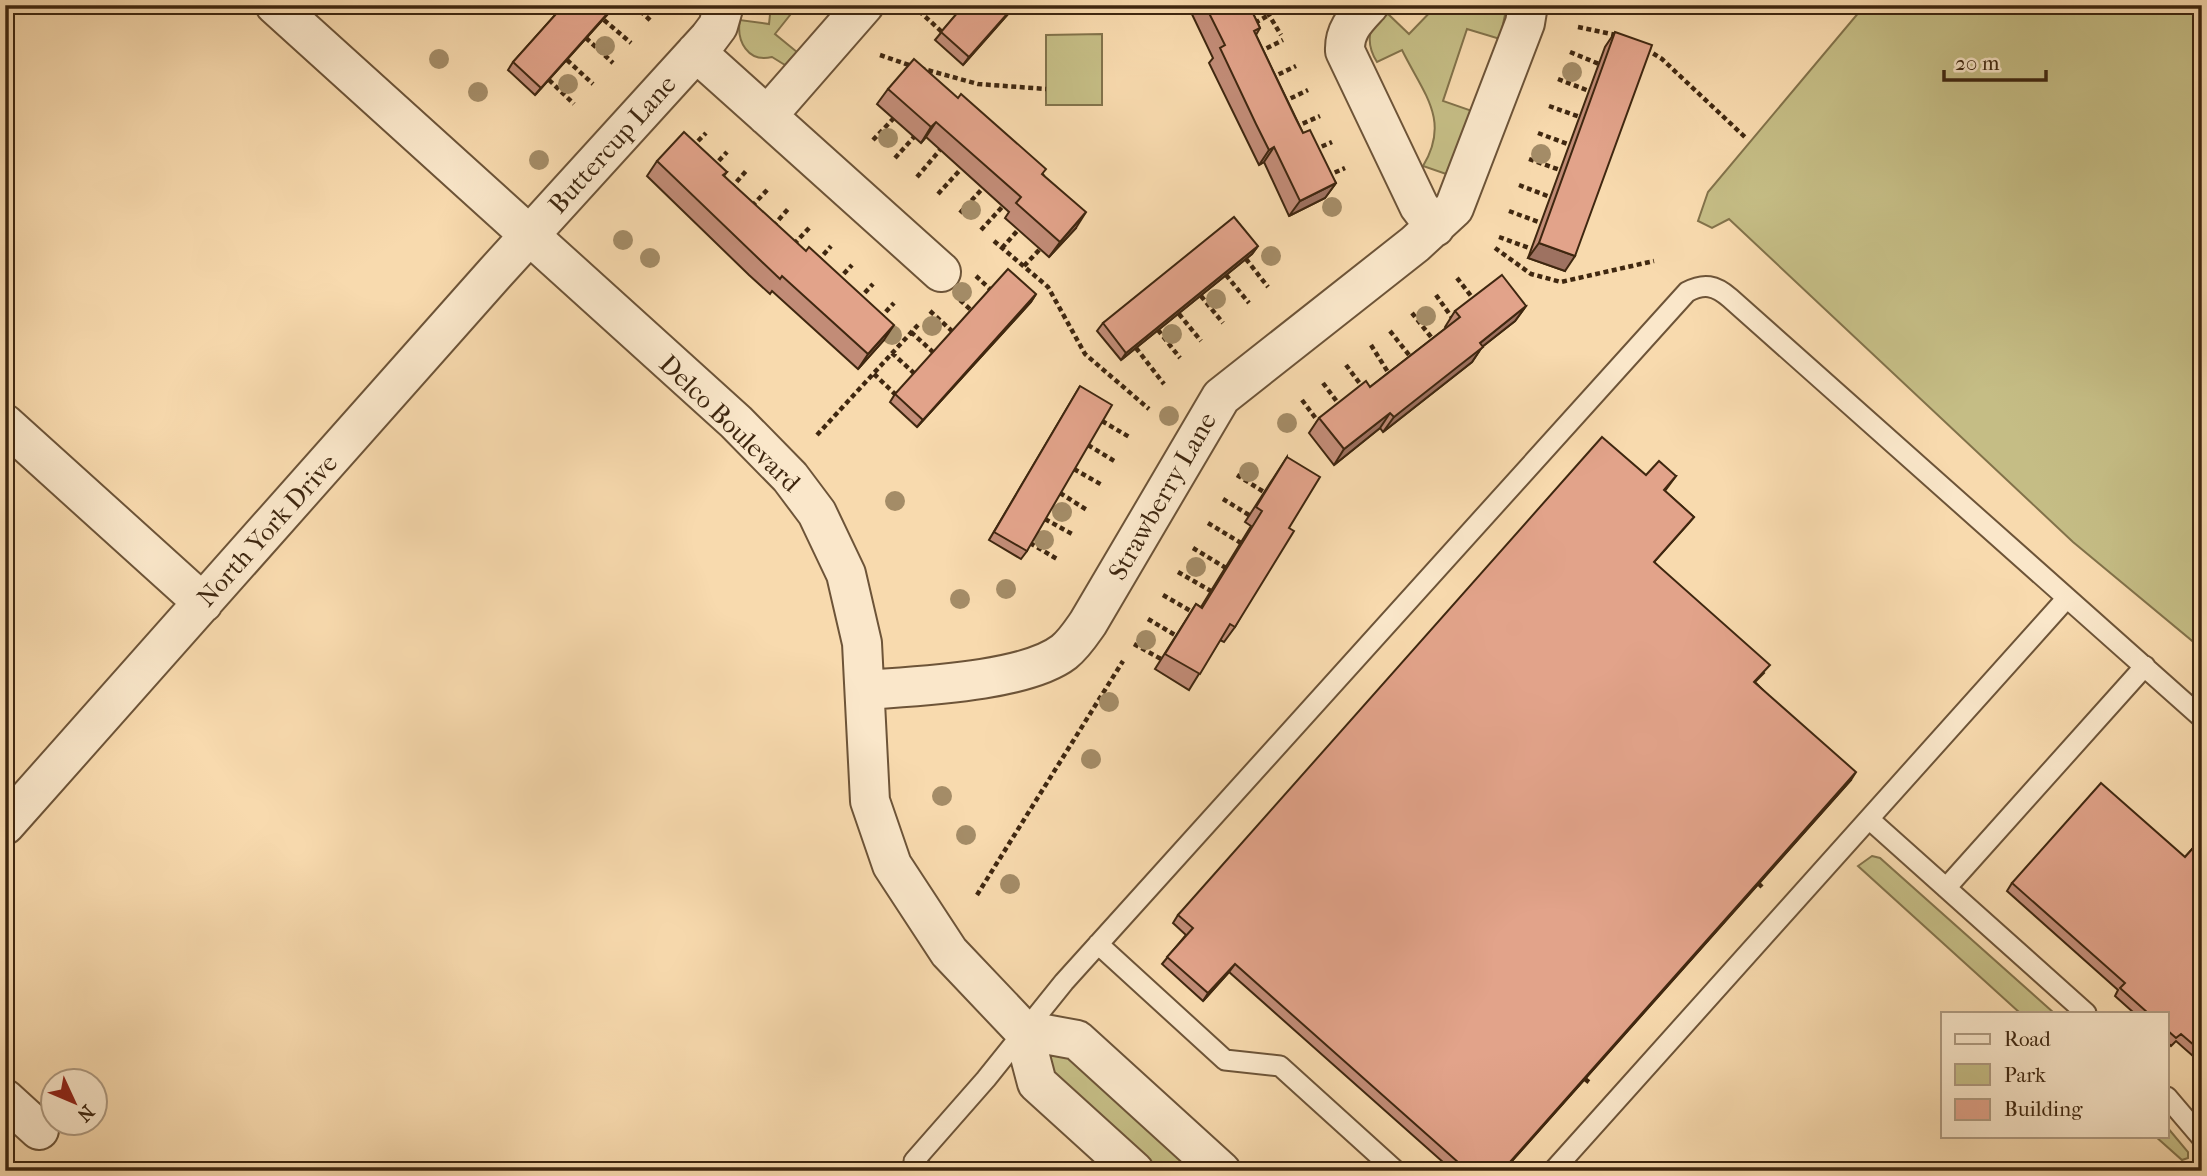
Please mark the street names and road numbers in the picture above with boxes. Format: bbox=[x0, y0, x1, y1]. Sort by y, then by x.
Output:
street label: Buttercup Lane bbox=[542, 69, 683, 220]
street label: Delco Boulevard bbox=[653, 348, 807, 499]
street label: Strawberry Lane bbox=[1102, 407, 1223, 586]
street label: North York Drive bbox=[191, 448, 344, 613]

